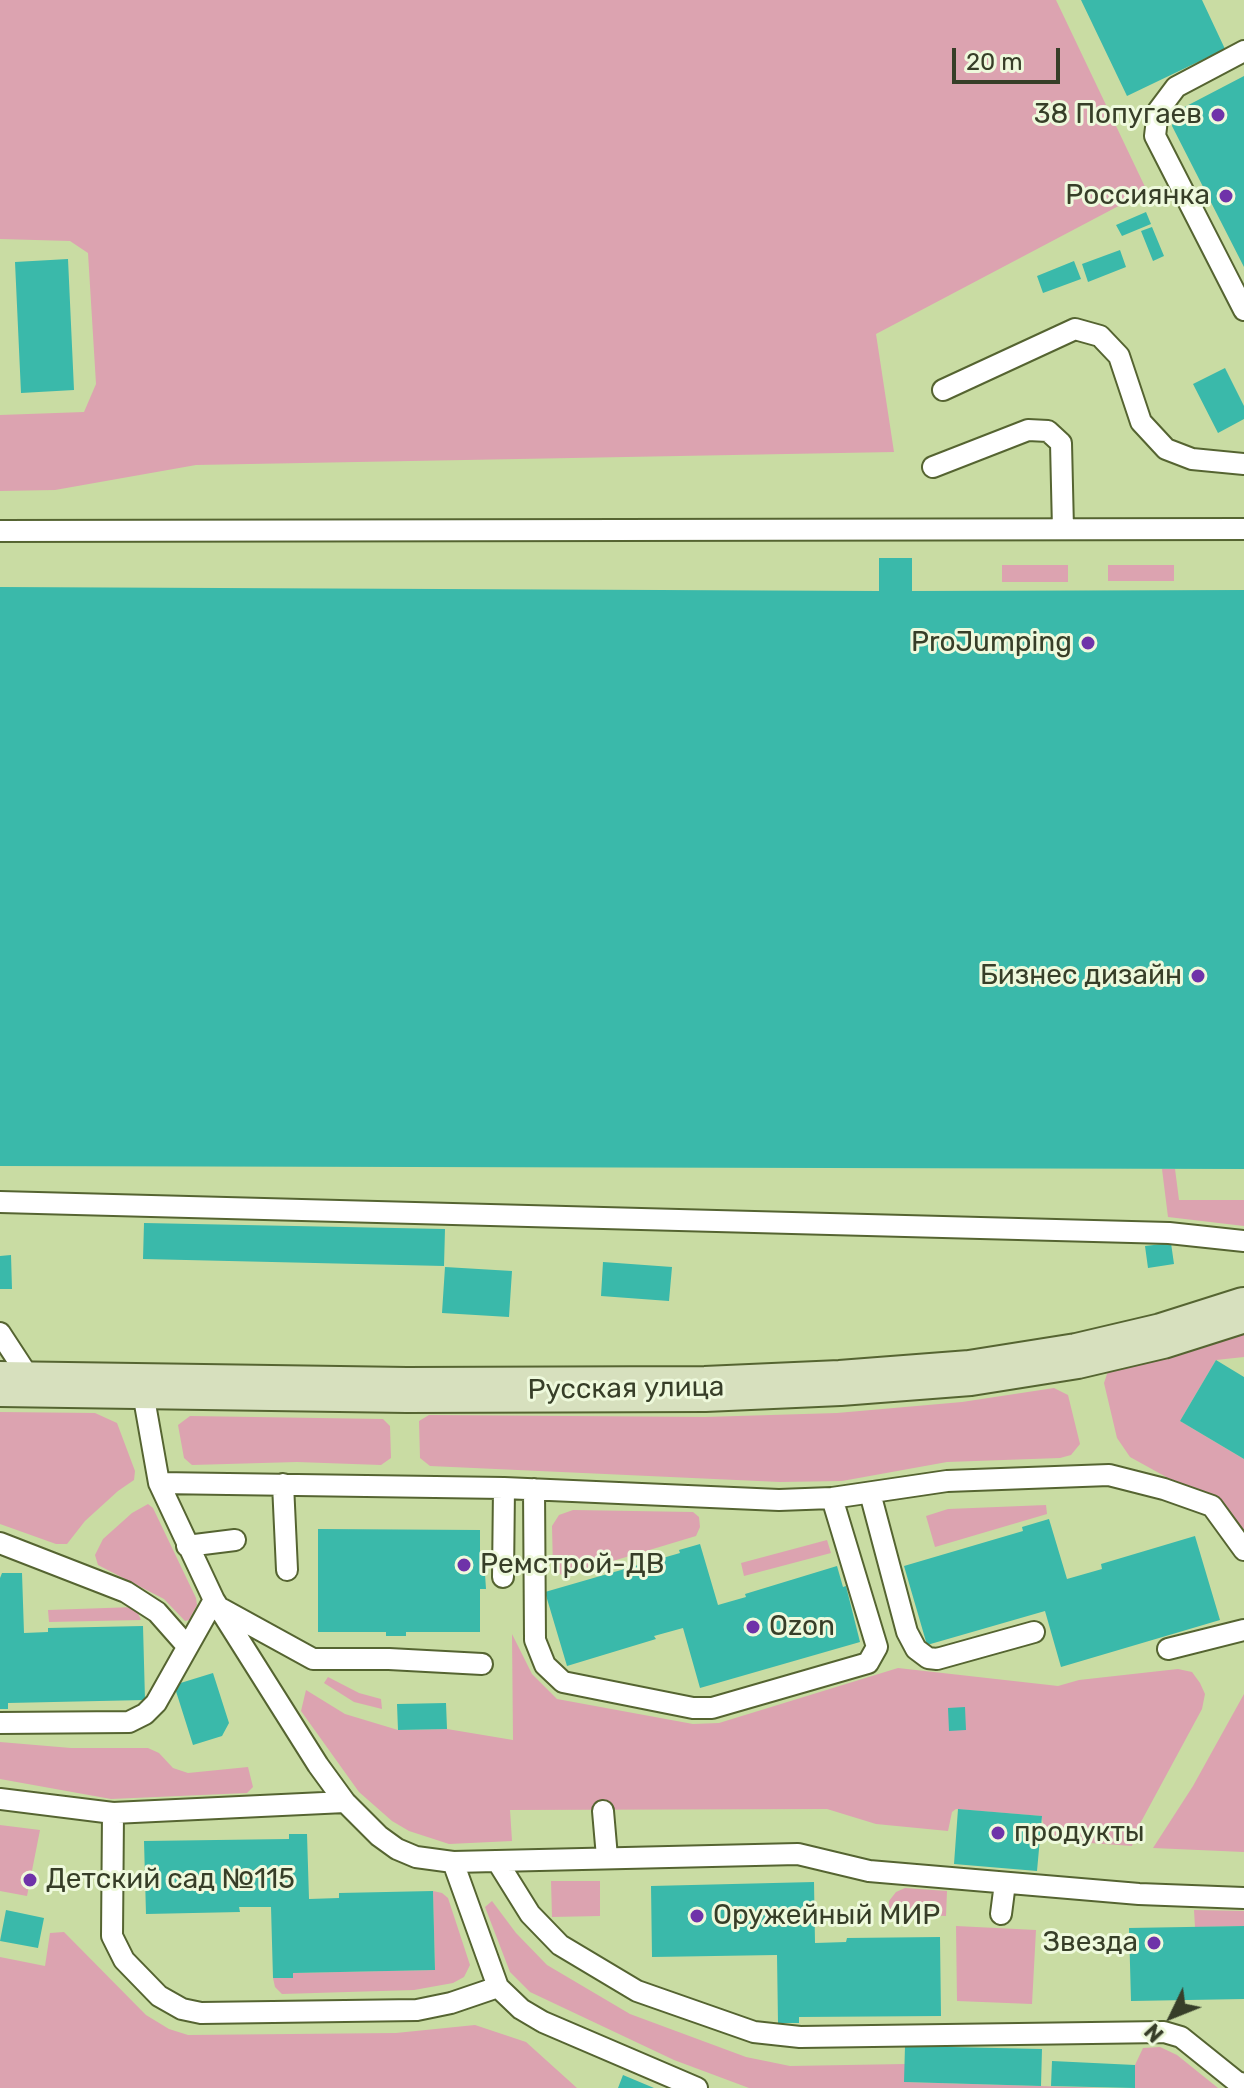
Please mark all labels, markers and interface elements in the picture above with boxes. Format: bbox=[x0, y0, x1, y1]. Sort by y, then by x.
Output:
scale bar bbox=[956, 32, 1064, 82]
text: 20 m bbox=[966, 48, 1023, 76]
place label: 38 Попугаев bbox=[1034, 98, 1202, 132]
marker: 38 Попугаев bbox=[1209, 106, 1227, 124]
place label: Россиянка bbox=[1065, 179, 1210, 213]
marker: Россиянка bbox=[1217, 187, 1235, 205]
place label: ProJumping bbox=[911, 626, 1072, 660]
marker: ProJumping bbox=[1079, 634, 1097, 652]
place label: Бизнес дизайн bbox=[980, 959, 1182, 993]
marker: Бизнес дизайн bbox=[1189, 967, 1207, 985]
street label: Русская улица bbox=[527, 1370, 725, 1408]
place label: Ремстрой-ДВ bbox=[480, 1548, 664, 1582]
marker: Ремстрой-ДВ bbox=[455, 1556, 473, 1574]
place label: Ozon bbox=[769, 1610, 835, 1644]
marker: Ozon bbox=[744, 1618, 762, 1636]
place label: продукты bbox=[1014, 1816, 1145, 1850]
marker: продукты bbox=[989, 1824, 1007, 1842]
place label: Детский сад №115 bbox=[46, 1863, 295, 1897]
marker: Детский сад №115 bbox=[21, 1871, 39, 1889]
place label: Оружейный МИР bbox=[713, 1899, 940, 1933]
marker: Оружейный МИР bbox=[688, 1907, 706, 1925]
place label: Звезда bbox=[1043, 1926, 1138, 1960]
marker: Звезда bbox=[1145, 1934, 1163, 1952]
north arrow bbox=[1132, 1976, 1212, 2056]
text: N bbox=[1139, 2018, 1169, 2048]

